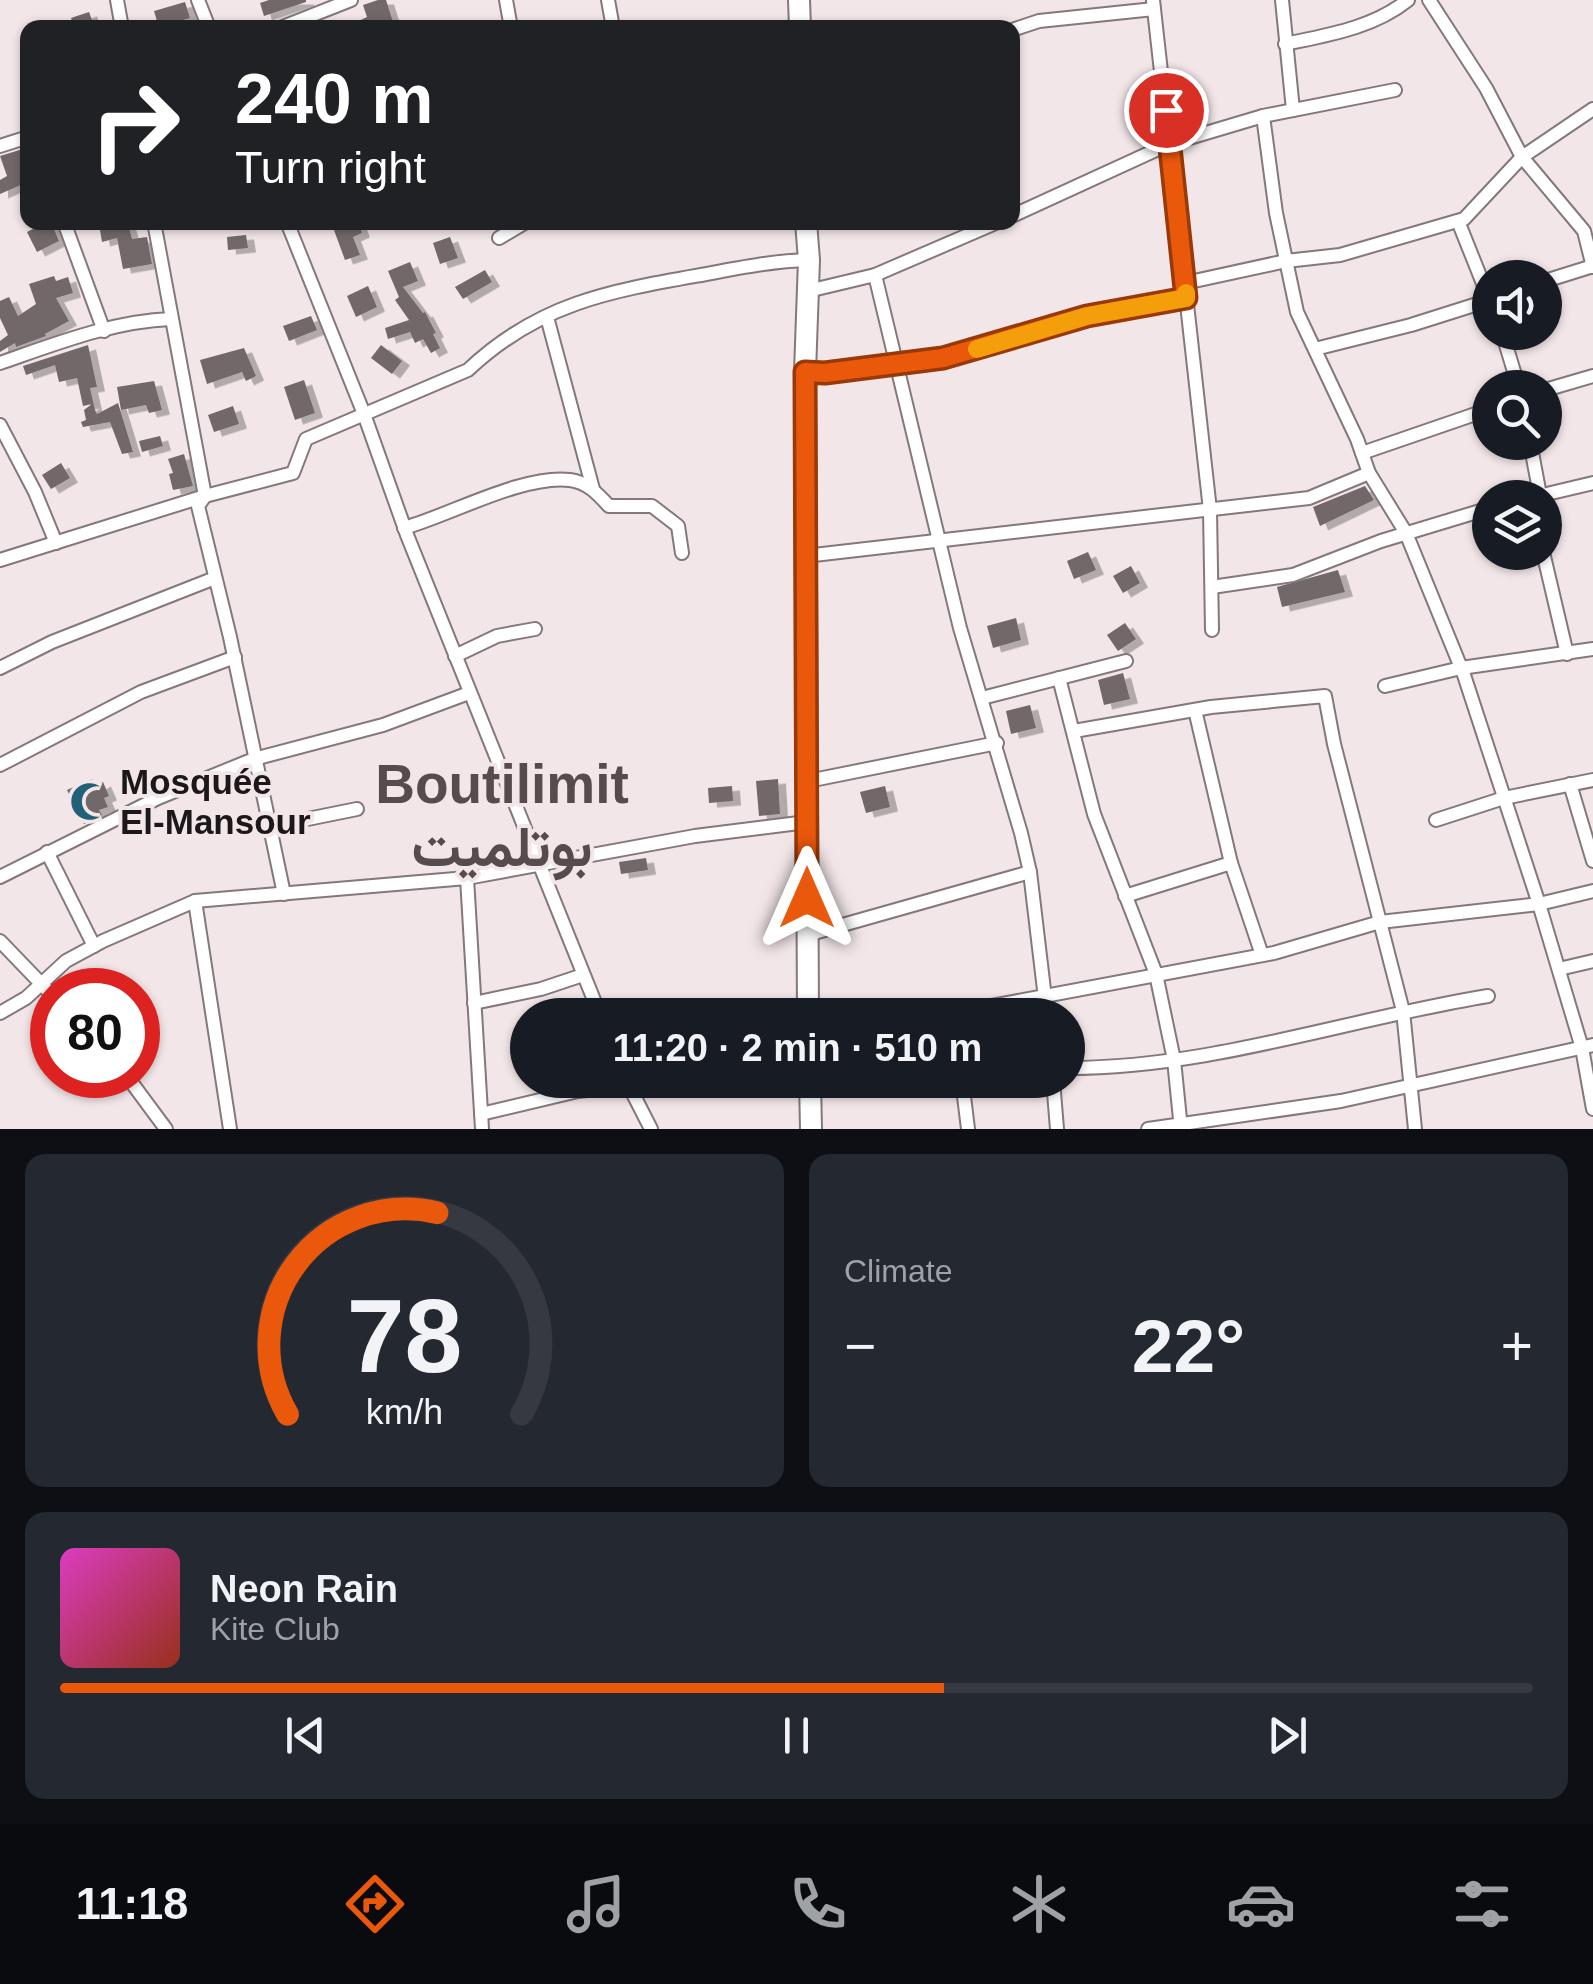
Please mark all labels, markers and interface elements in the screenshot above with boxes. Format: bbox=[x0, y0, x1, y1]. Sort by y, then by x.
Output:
icon: right bbox=[70, 60, 200, 190]
text: 240 m bbox=[235, 60, 433, 138]
pin bbox=[1124, 68, 1209, 153]
icon: arrive bbox=[1139, 83, 1194, 138]
text: Turn right bbox=[235, 142, 426, 193]
map controls bbox=[1472, 260, 1562, 570]
button: sound bbox=[1472, 260, 1562, 350]
button: search bbox=[1472, 370, 1562, 460]
button: layers bbox=[1472, 480, 1562, 570]
district label: Boutilimit بوتلميت bbox=[375, 753, 629, 881]
place label: Mosquée El-Mansour bbox=[120, 762, 311, 841]
mosque icon: Mosquée El-Mansour bbox=[69, 781, 111, 823]
position arrow bbox=[755, 846, 859, 950]
speed limit sign: 80 bbox=[30, 968, 160, 1098]
text: 11:20 · 2 min · 510 m bbox=[613, 1027, 982, 1069]
text: Climate bbox=[844, 1253, 952, 1289]
text: 78 bbox=[347, 1278, 462, 1394]
text: 22° bbox=[1132, 1304, 1245, 1388]
text: − bbox=[844, 1315, 876, 1377]
text: + bbox=[1501, 1315, 1533, 1377]
text: km/h bbox=[366, 1392, 443, 1432]
text: Neon Rain bbox=[210, 1568, 398, 1610]
text: Kite Club bbox=[210, 1611, 340, 1647]
icon: previous bbox=[278, 1708, 333, 1763]
icon: pause bbox=[769, 1708, 824, 1763]
icon: next bbox=[1260, 1708, 1315, 1763]
icon: directions bbox=[340, 1869, 410, 1939]
icon: music bbox=[561, 1869, 631, 1939]
icon: phone bbox=[783, 1869, 853, 1939]
icon: climate bbox=[1004, 1869, 1074, 1939]
icon: car bbox=[1226, 1869, 1296, 1939]
icon: filters bbox=[1447, 1869, 1517, 1939]
text: 11:18 bbox=[76, 1878, 188, 1929]

